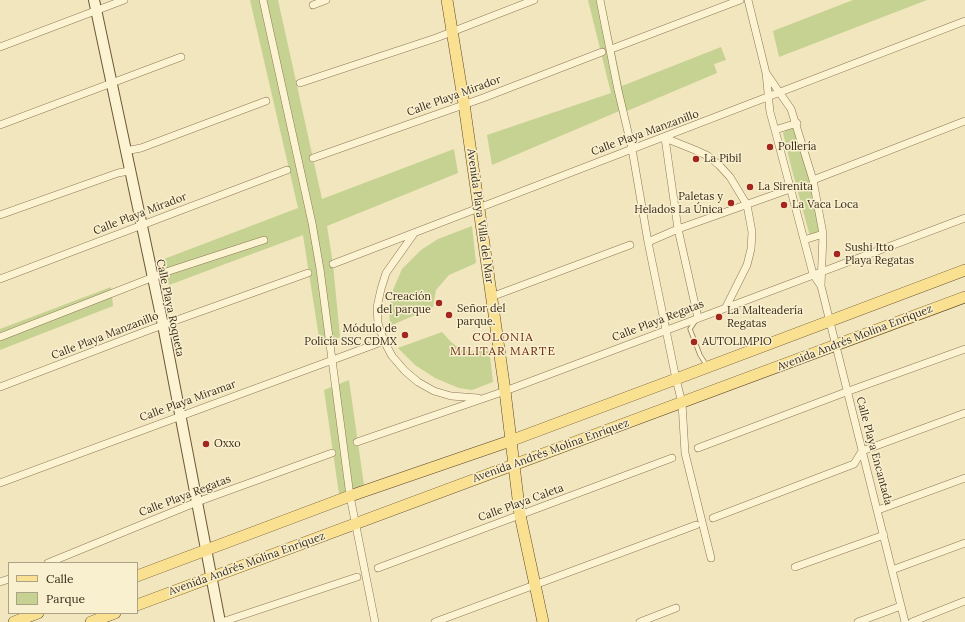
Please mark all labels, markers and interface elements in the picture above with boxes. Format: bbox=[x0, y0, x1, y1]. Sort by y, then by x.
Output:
street label: Calle Playa Mirador bbox=[405, 73, 503, 119]
street label: Calle Playa Manzanillo bbox=[589, 107, 701, 159]
place label: Pollería bbox=[778, 140, 816, 154]
marker: Pollería bbox=[765, 142, 775, 152]
street label: Avenida Playa Villa del Mar bbox=[464, 148, 496, 284]
place label: La Pibil bbox=[704, 152, 741, 166]
marker: La Pibil bbox=[691, 154, 701, 164]
place label: La Sirenita bbox=[758, 180, 813, 194]
marker: La Sirenita bbox=[745, 182, 755, 192]
street label: Calle Playa Mirador bbox=[91, 190, 189, 238]
place label: Paletas y Helados La Única bbox=[634, 190, 723, 216]
marker: Paletas y Helados La Única bbox=[726, 198, 736, 208]
place label: La Vaca Loca bbox=[792, 198, 858, 212]
marker: La Vaca Loca bbox=[779, 200, 789, 210]
place label: Sushi Itto Playa Regatas bbox=[845, 241, 914, 267]
marker: Sushi Itto Playa Regatas bbox=[832, 249, 842, 259]
street label: Calle Playa Roqueta bbox=[153, 258, 187, 358]
place label: Creación del parque bbox=[377, 290, 431, 316]
street label: Calle Playa Regatas bbox=[610, 297, 706, 345]
marker: Creación del parque bbox=[434, 298, 444, 308]
place label: Señor del parque. bbox=[457, 302, 505, 328]
street label: Avenida Andrés Molina Enríquez bbox=[775, 302, 935, 374]
place label: La Malteadería Regatas bbox=[727, 304, 803, 330]
street label: Calle Playa Manzanillo bbox=[50, 309, 160, 363]
marker: Señor del parque. bbox=[444, 310, 454, 320]
marker: La Malteadería Regatas bbox=[714, 312, 724, 322]
place label: Módulo de Policía SSC CDMX bbox=[304, 322, 397, 348]
marker: Módulo de Policía SSC CDMX bbox=[400, 330, 410, 340]
district label: COLONIA MILITAR MARTE bbox=[450, 331, 556, 359]
place label: AUTOLIMPIO bbox=[702, 335, 772, 349]
marker: AUTOLIMPIO bbox=[689, 337, 699, 347]
street label: Calle Playa Miramar bbox=[138, 377, 238, 425]
street label: Calle Playa Encantada bbox=[853, 395, 895, 507]
street label: Avenida Andrés Molina Enríquez bbox=[471, 417, 631, 485]
place label: Oxxo bbox=[214, 437, 241, 451]
marker: Oxxo bbox=[201, 439, 211, 449]
street label: Calle Playa Regatas bbox=[137, 472, 233, 520]
street label: Calle Playa Caleta bbox=[476, 481, 566, 525]
street label: Avenida Andrés Molina Enríquez bbox=[167, 530, 327, 598]
legend bbox=[8, 562, 138, 614]
text: Calle bbox=[46, 571, 74, 586]
text: Parque bbox=[46, 591, 85, 606]

